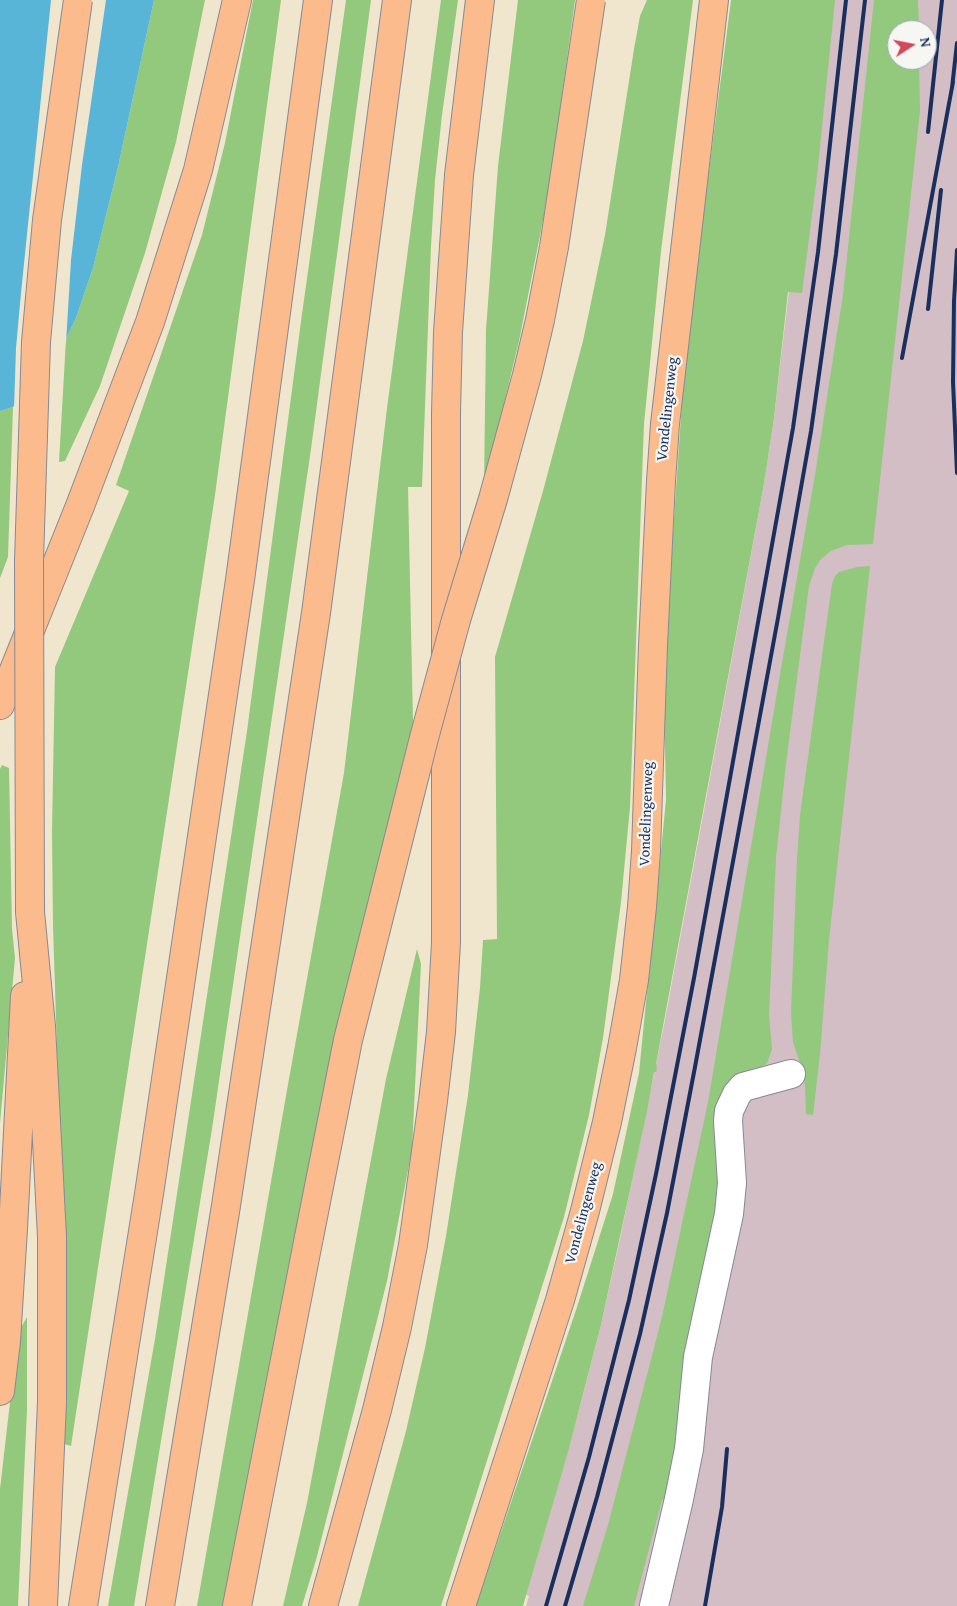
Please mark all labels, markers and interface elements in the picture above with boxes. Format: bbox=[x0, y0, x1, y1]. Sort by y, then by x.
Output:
north arrow bbox=[887, 20, 937, 70]
text: N bbox=[915, 36, 936, 49]
street label: Vondelingenweg bbox=[654, 356, 682, 462]
street label: Vondelingenweg bbox=[636, 761, 658, 867]
street label: Vondelingenweg bbox=[562, 1160, 606, 1266]

